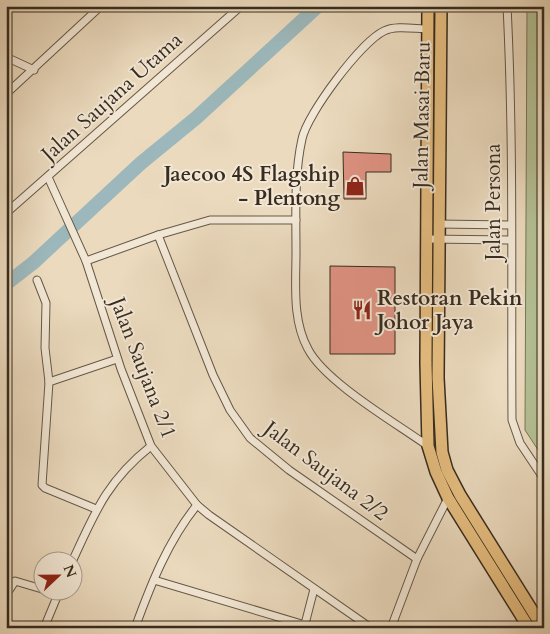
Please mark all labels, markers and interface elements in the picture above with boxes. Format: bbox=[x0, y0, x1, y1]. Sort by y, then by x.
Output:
street label: Jalan Saujana Utama bbox=[33, 26, 189, 170]
street label: Jalan Masai Baru bbox=[406, 41, 438, 192]
street label: Jalan Persona bbox=[479, 143, 508, 264]
place label: Jaecoo 4S Flagship - Plentong bbox=[161, 160, 340, 213]
shop icon: Jaecoo 4S Flagship - Plentong bbox=[344, 175, 366, 197]
place label: Restoran Pekin Johor Jaya bbox=[374, 284, 523, 337]
street label: Jalan Saujana 2/1 bbox=[102, 290, 183, 443]
restaurant icon: Restoran Pekin Johor Jaya bbox=[351, 299, 373, 321]
street label: Jalan Saujana 2/2 bbox=[255, 413, 395, 528]
north arrow bbox=[32, 552, 82, 602]
text: N bbox=[59, 562, 81, 581]

